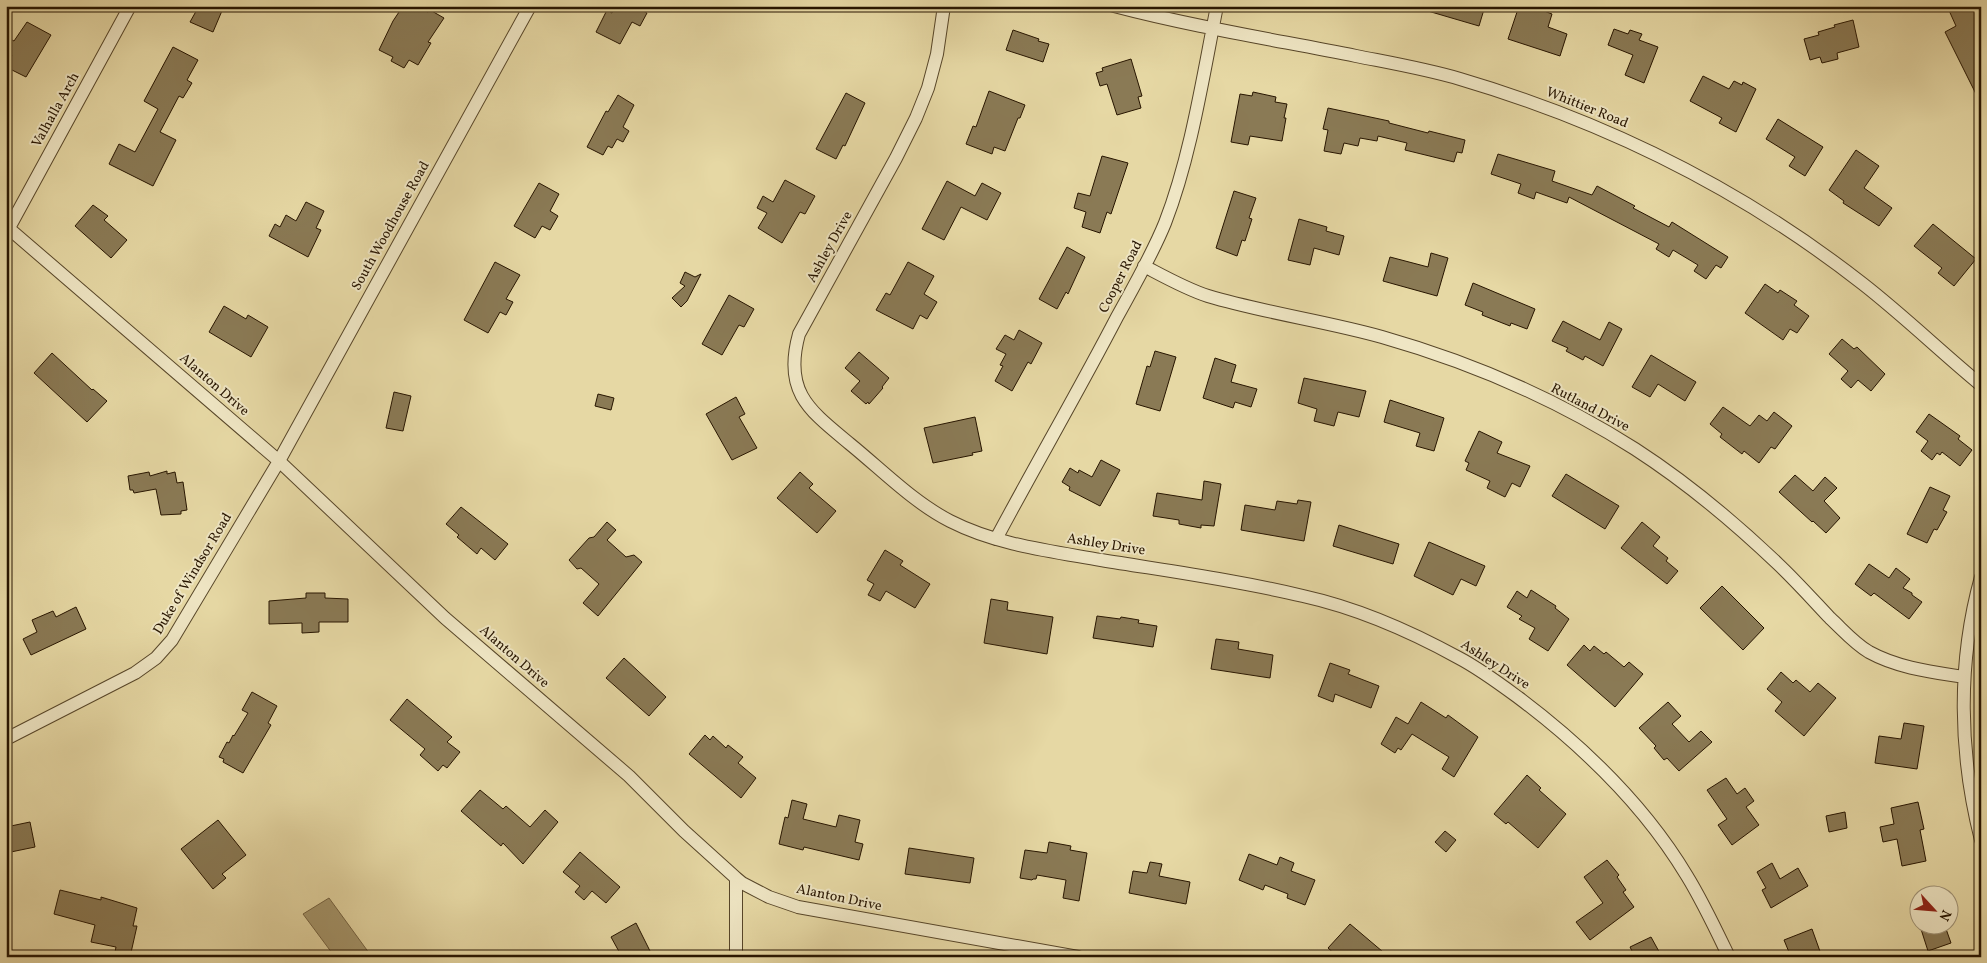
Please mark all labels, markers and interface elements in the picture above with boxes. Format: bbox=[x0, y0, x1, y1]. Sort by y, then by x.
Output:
street label: Valhalla Arch bbox=[28, 69, 84, 151]
street label: Whittier Road bbox=[1543, 83, 1631, 133]
street label: South Woodhouse Road bbox=[348, 158, 435, 294]
street label: Ashley Drive bbox=[803, 208, 858, 286]
street label: Cooper Road bbox=[1095, 237, 1147, 317]
street label: Alanton Drive bbox=[175, 349, 253, 421]
street label: Rutland Drive bbox=[1547, 379, 1633, 437]
street label: Duke of Windsor Road bbox=[149, 510, 237, 638]
street label: Ashley Drive bbox=[1065, 529, 1147, 561]
street label: Alanton Drive bbox=[475, 621, 553, 693]
street label: Ashley Drive bbox=[1457, 636, 1534, 695]
street label: Alanton Drive bbox=[794, 880, 884, 916]
north arrow bbox=[1910, 886, 1960, 936]
text: N bbox=[1934, 906, 1955, 924]

